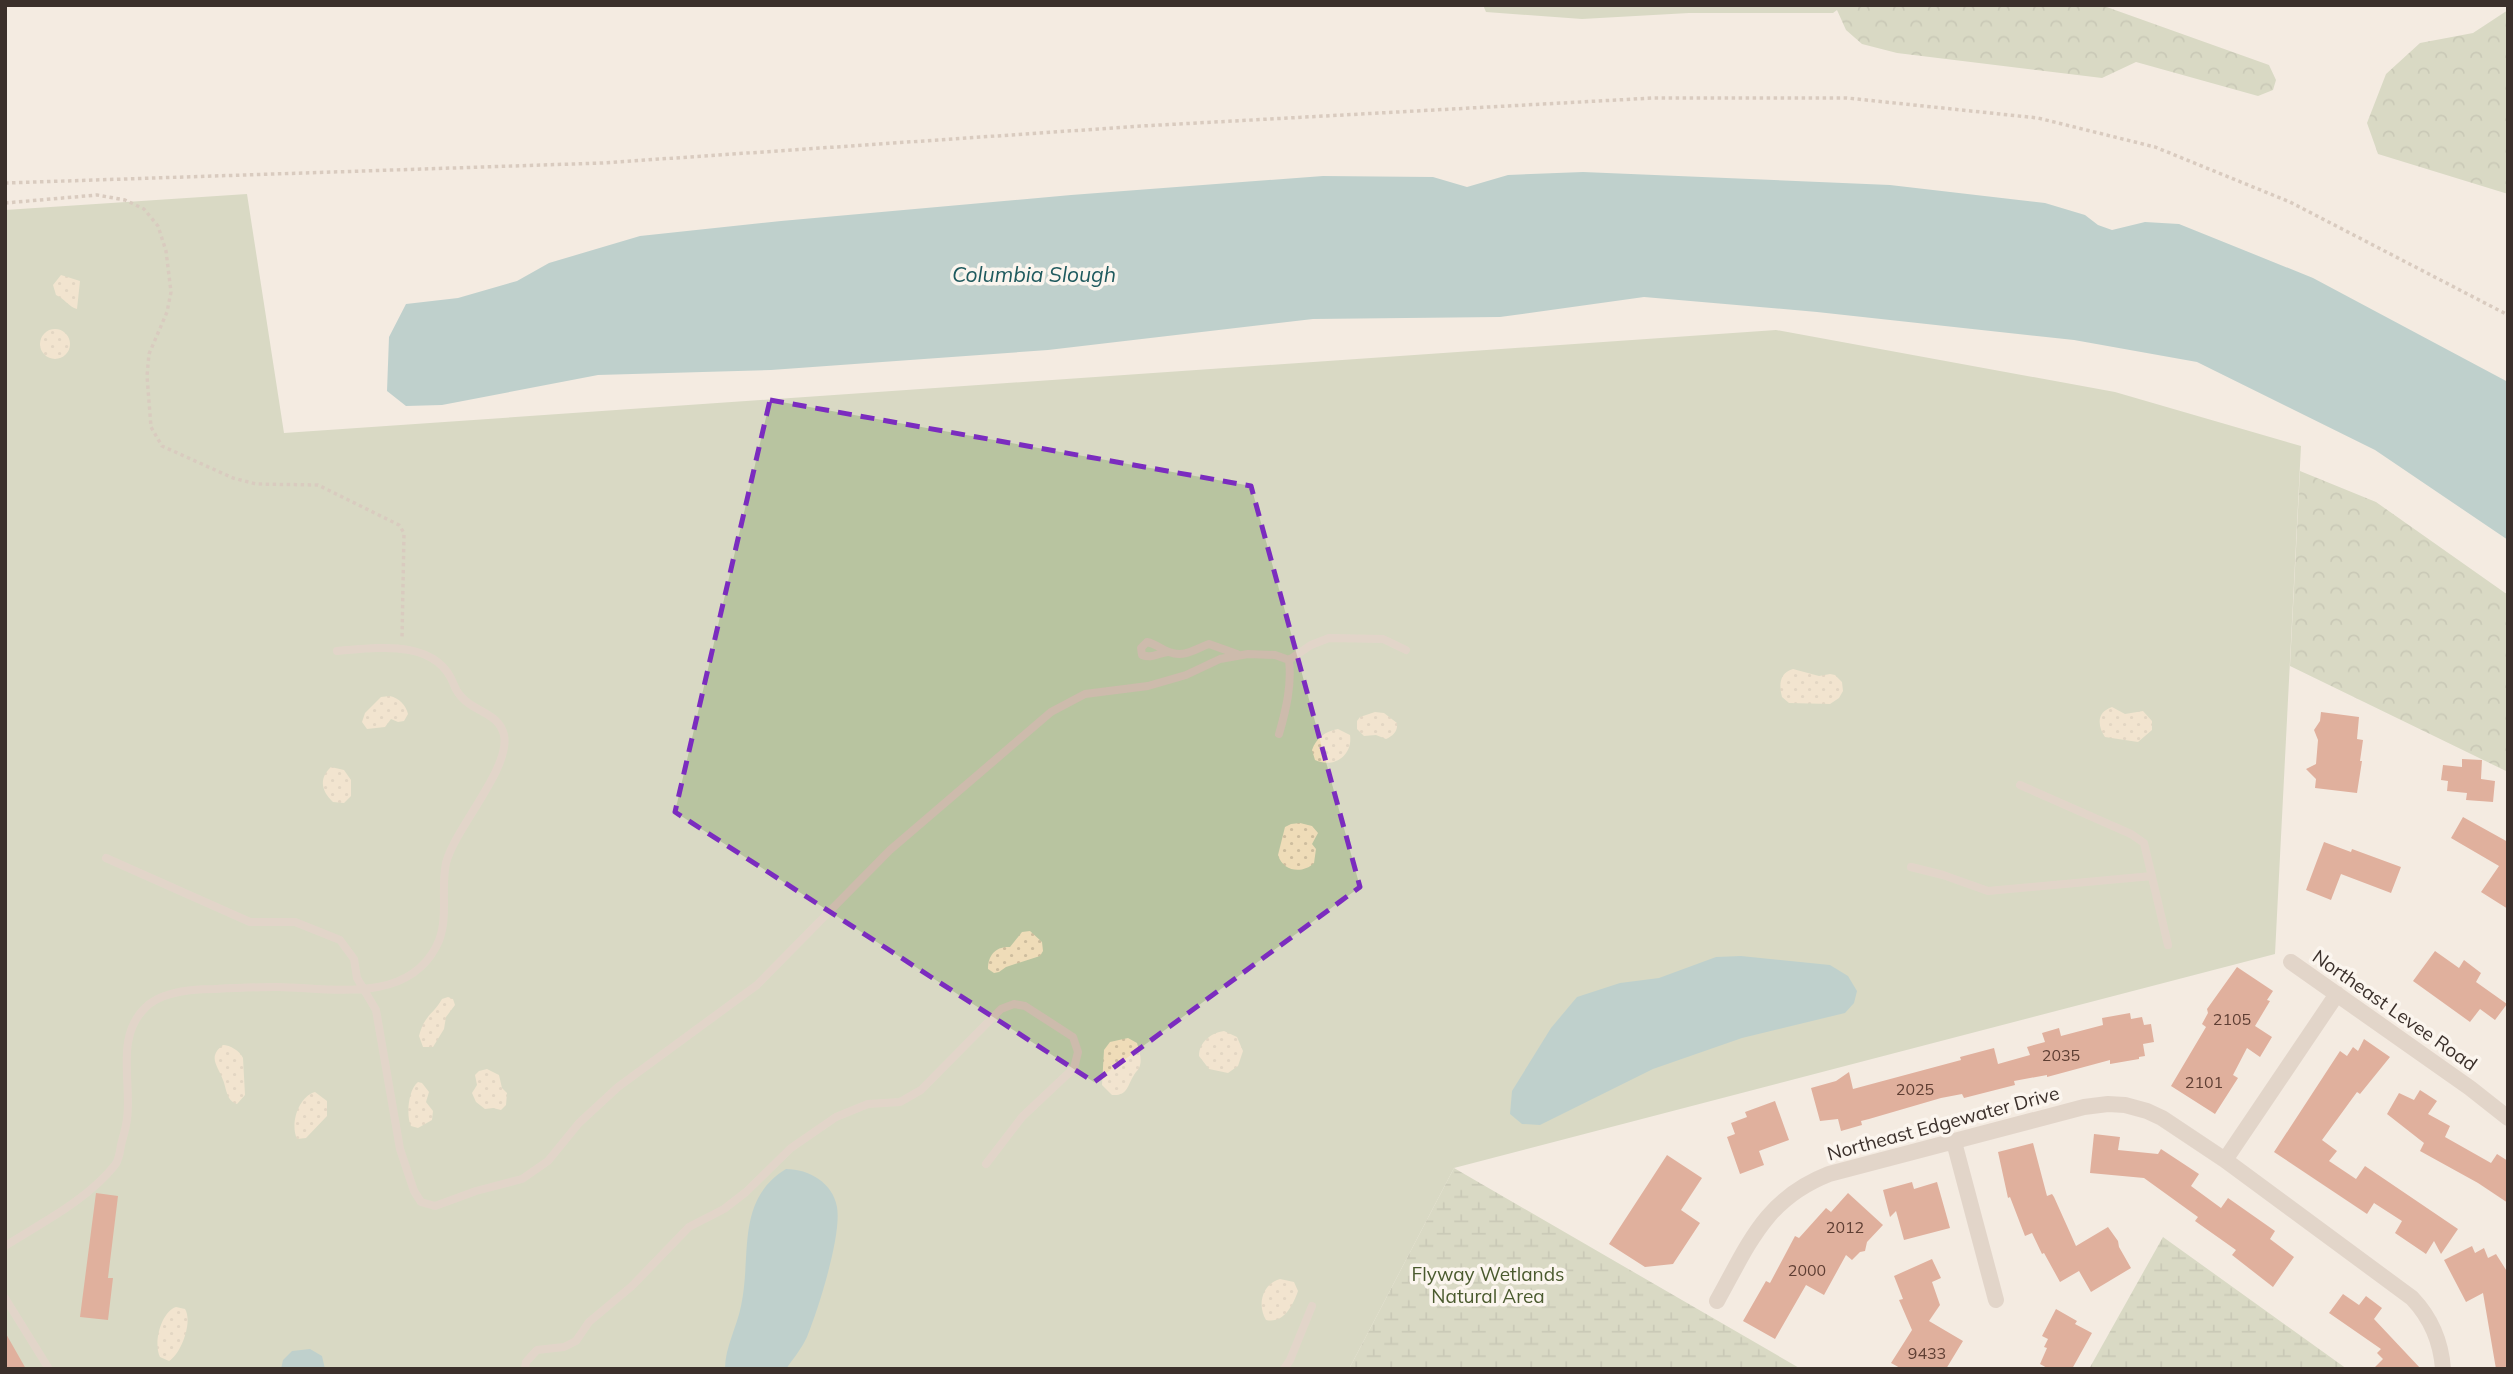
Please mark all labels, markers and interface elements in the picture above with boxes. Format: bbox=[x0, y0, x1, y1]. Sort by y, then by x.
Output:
water label: Columbia Slough bbox=[952, 261, 1116, 287]
street label: Northeast Levee Road bbox=[2308, 944, 2482, 1076]
house number: 2105 bbox=[2213, 1009, 2251, 1029]
house number: 2035 bbox=[2042, 1045, 2080, 1065]
house number: 2101 bbox=[2185, 1072, 2223, 1092]
house number: 2025 bbox=[1896, 1079, 1934, 1099]
street label: Northeast Edgewater Drive bbox=[1824, 1080, 2062, 1166]
house number: 2012 bbox=[1826, 1217, 1864, 1237]
house number: 2000 bbox=[1788, 1260, 1826, 1280]
park label: Flyway Wetlands Natural Area bbox=[1411, 1262, 1565, 1308]
house number: 9433 bbox=[1908, 1343, 1946, 1363]

